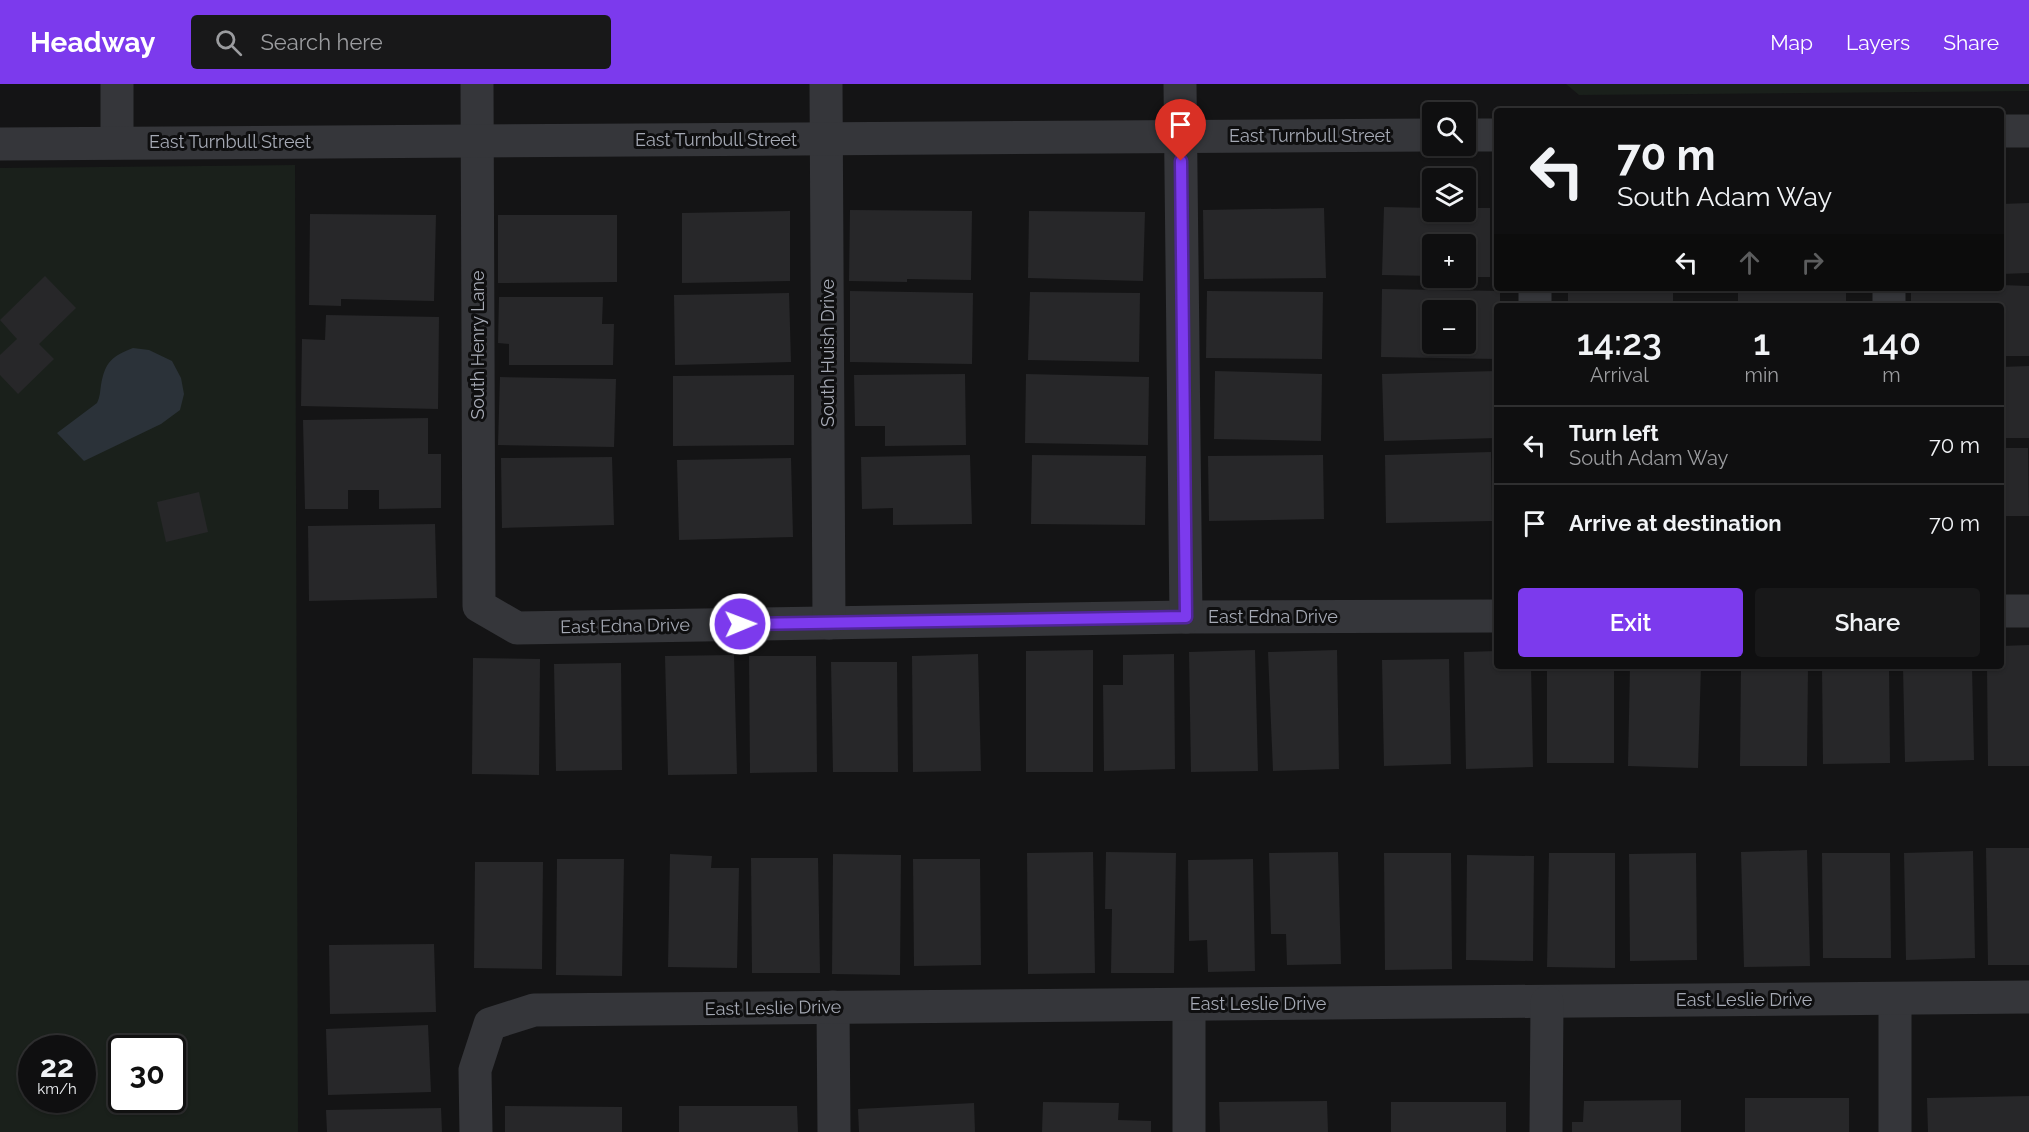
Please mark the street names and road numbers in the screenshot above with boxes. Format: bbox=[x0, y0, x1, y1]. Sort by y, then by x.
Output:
street label: East Turnbull Street bbox=[1229, 125, 1391, 146]
street label: East Turnbull Street bbox=[635, 129, 797, 150]
street label: East Turnbull Street bbox=[149, 131, 311, 152]
street label: South Henry Lane bbox=[467, 270, 488, 420]
street label: South Huish Drive bbox=[817, 279, 838, 427]
street label: East Edna Drive bbox=[1208, 606, 1338, 627]
street label: East Edna Drive bbox=[560, 614, 690, 637]
street label: East Leslie Drive bbox=[1676, 989, 1813, 1010]
street label: East Leslie Drive bbox=[1190, 993, 1327, 1014]
street label: East Leslie Drive bbox=[705, 996, 842, 1019]

